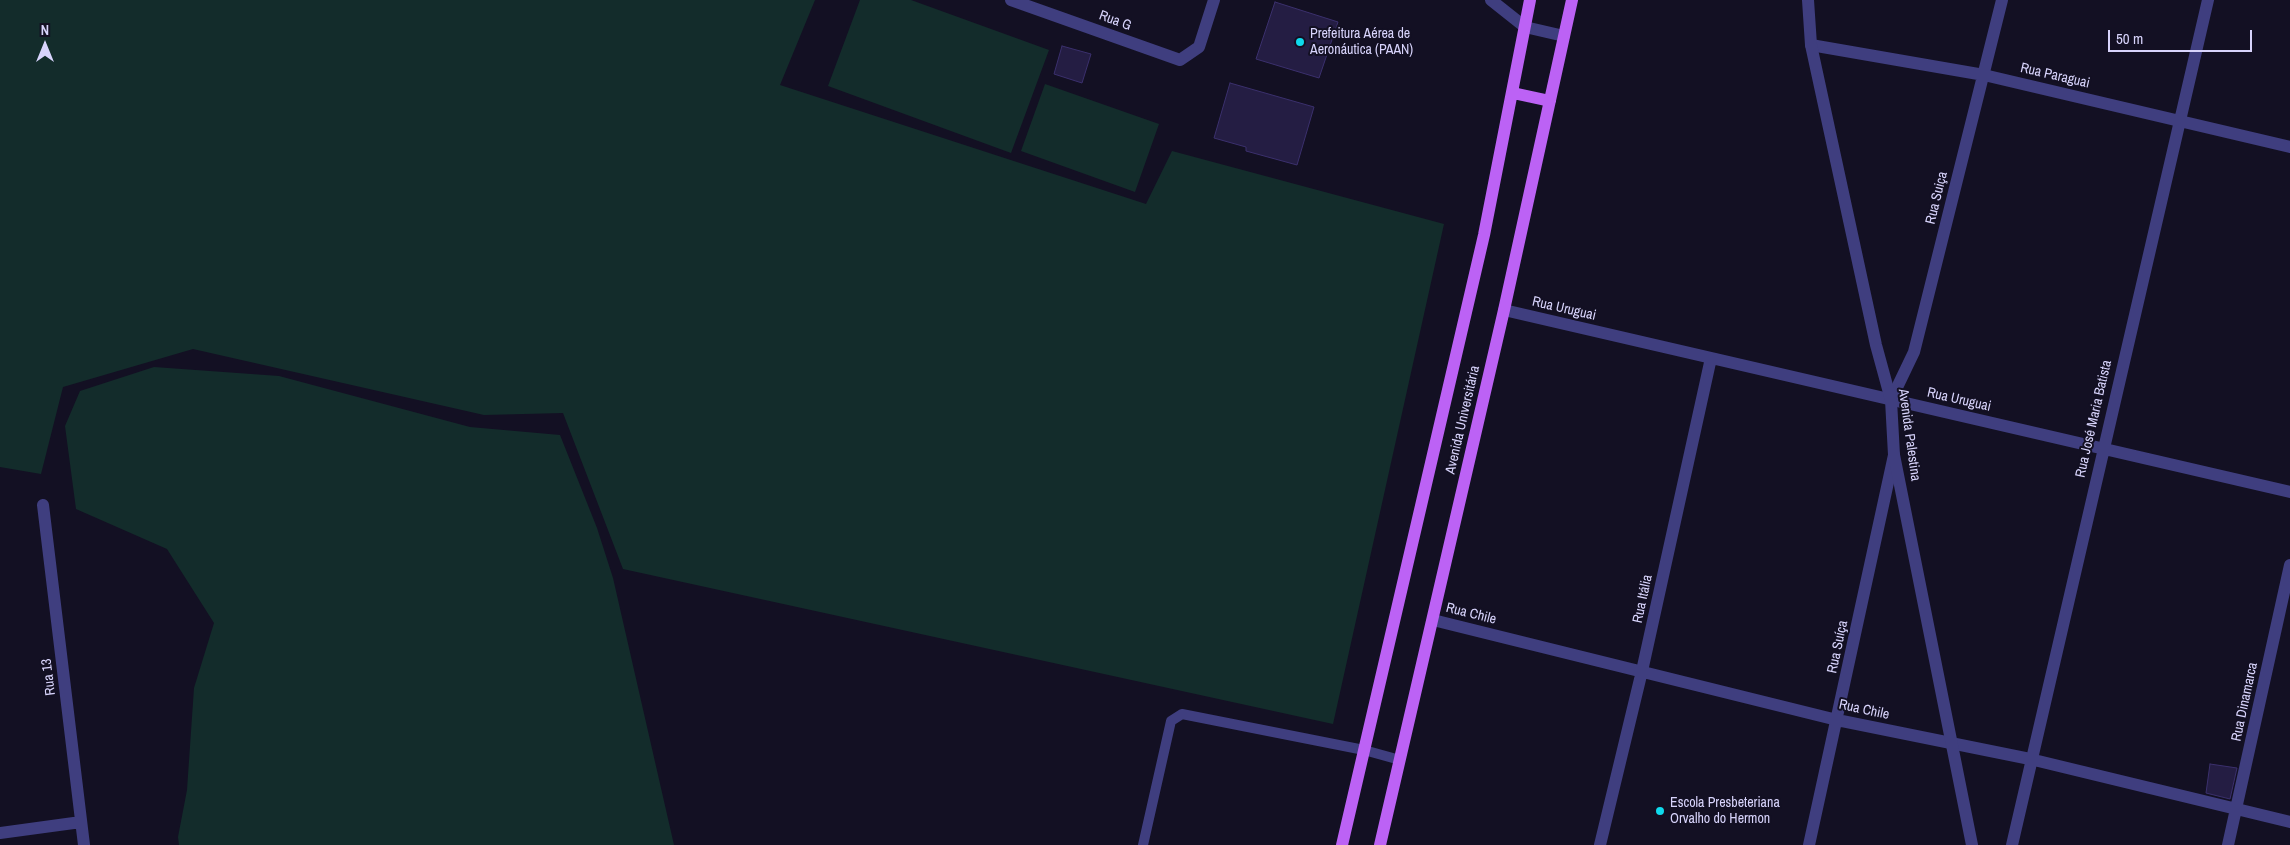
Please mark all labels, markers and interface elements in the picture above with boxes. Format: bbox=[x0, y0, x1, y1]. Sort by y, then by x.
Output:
street label: Rua G bbox=[1097, 7, 1133, 35]
north arrow bbox=[20, 20, 70, 70]
scale bar bbox=[2110, 20, 2254, 52]
text: N bbox=[41, 21, 49, 39]
place label: Prefeitura Aérea de Aeronáutica (PAAN) bbox=[1310, 26, 1413, 58]
text: 50 m bbox=[2116, 28, 2143, 49]
marker: Prefeitura Aérea de Aeronáutica (PAAN) bbox=[1294, 36, 1306, 48]
street label: Rua Paraguai bbox=[2019, 60, 2091, 92]
street label: Rua Suiça bbox=[1922, 170, 1952, 226]
street label: Rua Uruguai bbox=[1530, 293, 1598, 325]
street label: Rua José Maria Batista bbox=[2072, 359, 2116, 479]
street label: Avenida Universitária bbox=[1442, 364, 1484, 476]
street label: Rua Uruguai bbox=[1925, 384, 1993, 416]
street label: Avenida Palestina bbox=[1894, 388, 1924, 482]
street label: Rua Itália bbox=[1630, 573, 1656, 625]
street label: Rua Chile bbox=[1444, 600, 1498, 628]
street label: Rua Suíça bbox=[1824, 619, 1852, 675]
street label: Rua 13 bbox=[38, 658, 60, 696]
street label: Rua Dinamarca bbox=[2228, 661, 2262, 743]
street label: Rua Chile bbox=[1837, 696, 1891, 724]
place label: Escola Presbeteriana Orvalho do Hermon bbox=[1670, 795, 1780, 828]
marker: Escola Presbeteriana Orvalho do Hermon bbox=[1654, 805, 1666, 817]

